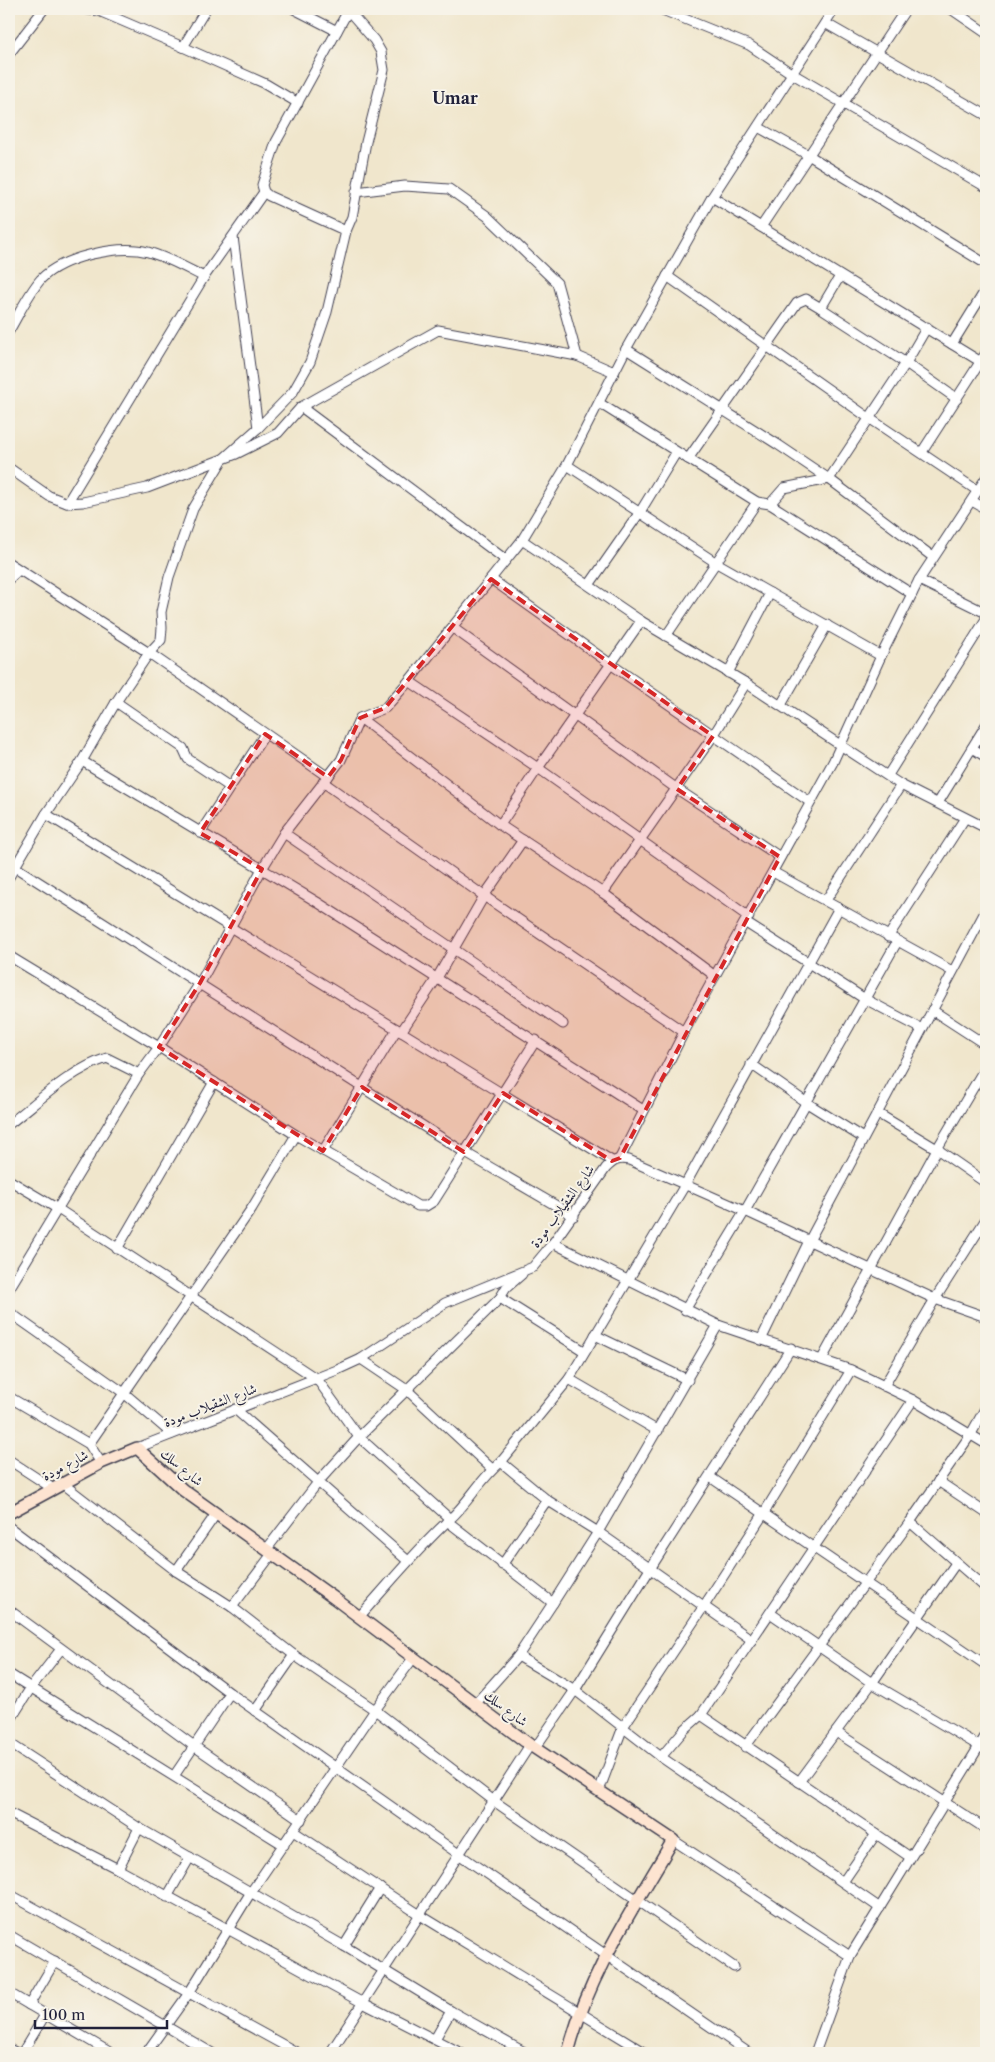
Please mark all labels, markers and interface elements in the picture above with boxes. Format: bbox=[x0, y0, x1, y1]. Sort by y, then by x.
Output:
district label: Umar bbox=[432, 88, 478, 108]
street label: شارع الشقيلاب مودة bbox=[526, 1161, 601, 1253]
street label: شارع الشقيلاب مودة bbox=[161, 1379, 260, 1434]
street label: شارع سلك bbox=[155, 1444, 207, 1492]
street label: شارع مودة bbox=[39, 1445, 93, 1487]
street label: شارع سلك bbox=[479, 1686, 531, 1733]
scale bar bbox=[35, 1997, 168, 2029]
text: 100 m bbox=[42, 2005, 85, 2024]

